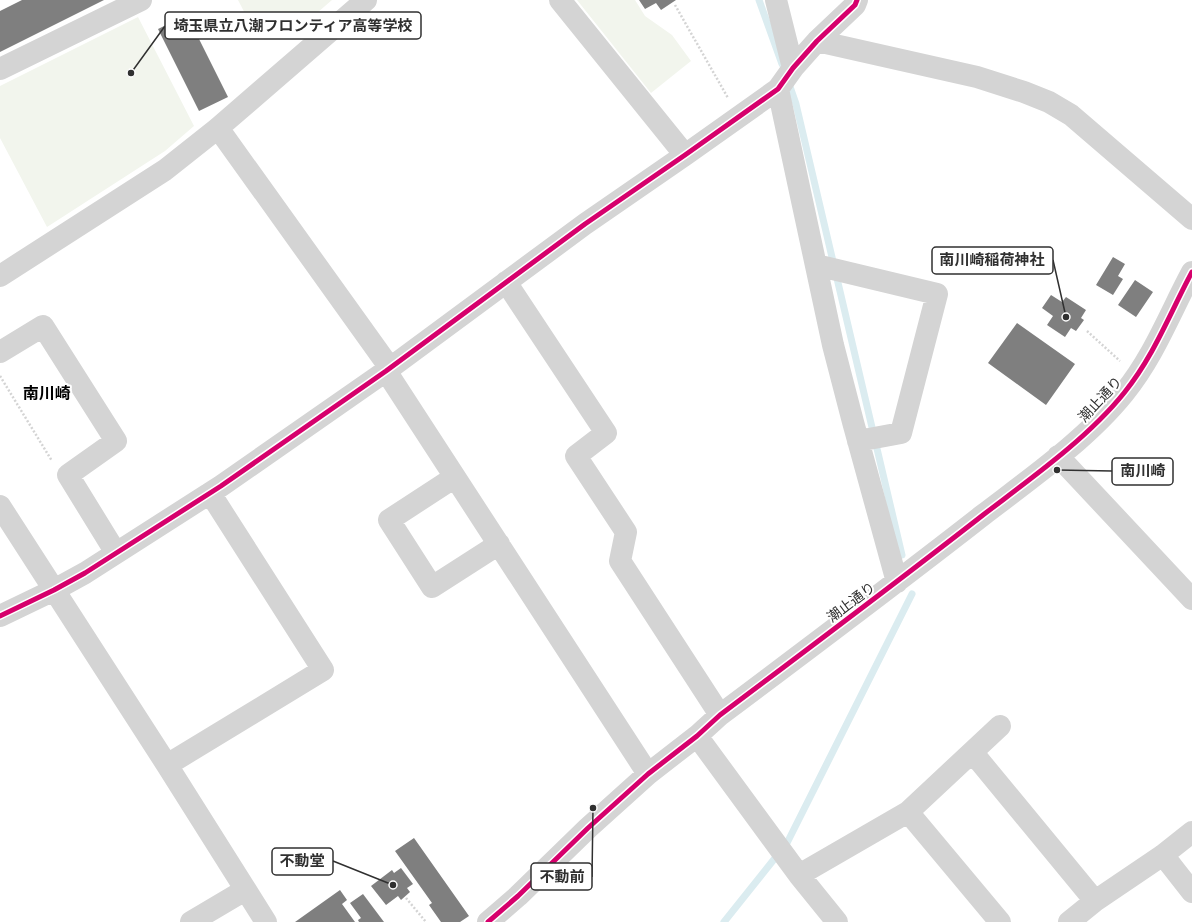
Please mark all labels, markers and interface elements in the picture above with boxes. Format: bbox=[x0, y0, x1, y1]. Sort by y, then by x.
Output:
callout: 埼玉県立八潮フロンティア高等学校 bbox=[165, 12, 421, 39]
text: 埼玉県立八潮フロンティア高等学校 bbox=[173, 17, 413, 34]
callout: 南川崎稲荷神社 bbox=[932, 247, 1053, 274]
text: 南川崎稲荷神社 bbox=[939, 251, 1045, 268]
street label: 潮止通り bbox=[1075, 373, 1125, 425]
district label: 南川崎 bbox=[23, 384, 71, 403]
callout: 南川崎 bbox=[1112, 458, 1173, 485]
text: 南川崎 bbox=[1120, 462, 1166, 479]
street label: 潮止通り bbox=[824, 579, 878, 625]
callout: 不動堂 bbox=[272, 848, 333, 875]
text: 不動堂 bbox=[279, 852, 325, 869]
callout: 不動前 bbox=[531, 863, 592, 890]
text: 不動前 bbox=[539, 868, 585, 885]

